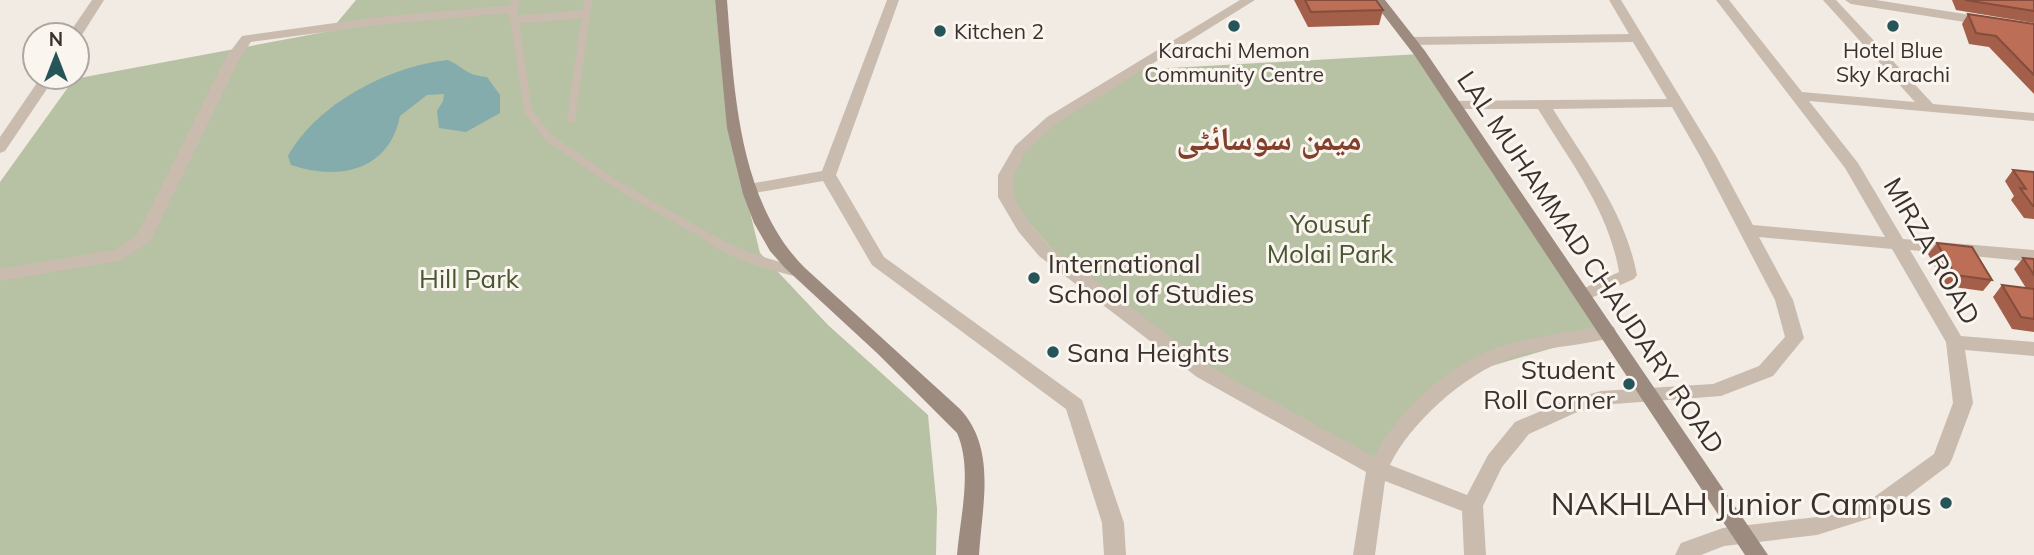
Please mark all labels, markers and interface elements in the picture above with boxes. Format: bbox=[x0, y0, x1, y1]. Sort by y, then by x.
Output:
place label: Kitchen 2 bbox=[954, 18, 1044, 44]
marker: Karachi Memon Community Centre bbox=[1226, 18, 1242, 34]
marker: Hotel Blue Sky Karachi bbox=[1885, 18, 1901, 34]
north arrow bbox=[21, 21, 91, 91]
marker: Kitchen 2 bbox=[932, 23, 948, 39]
text: N bbox=[49, 27, 63, 51]
place label: Karachi Memon Community Centre bbox=[1144, 37, 1324, 87]
place label: Hotel Blue Sky Karachi bbox=[1836, 37, 1950, 87]
street label: LAL MUHAMMAD CHAUDARY ROAD bbox=[1450, 64, 1732, 460]
district label: میمن سوسائٹی bbox=[1176, 117, 1362, 159]
street label: MIRZA ROAD bbox=[1877, 172, 1987, 330]
park label: Yousuf Molai Park bbox=[1267, 207, 1394, 270]
place label: International School of Studies bbox=[1048, 247, 1254, 310]
park label: Hill Park bbox=[419, 262, 520, 295]
marker: International School of Studies bbox=[1026, 270, 1042, 286]
place label: Sana Heights bbox=[1067, 336, 1230, 369]
marker: Sana Heights bbox=[1045, 344, 1061, 360]
place label: Student Roll Corner bbox=[1483, 353, 1616, 416]
marker: Student Roll Corner bbox=[1621, 376, 1637, 392]
place label: NAKHLAH Junior Campus bbox=[1551, 483, 1932, 523]
marker: NAKHLAH Junior Campus bbox=[1938, 495, 1954, 511]

